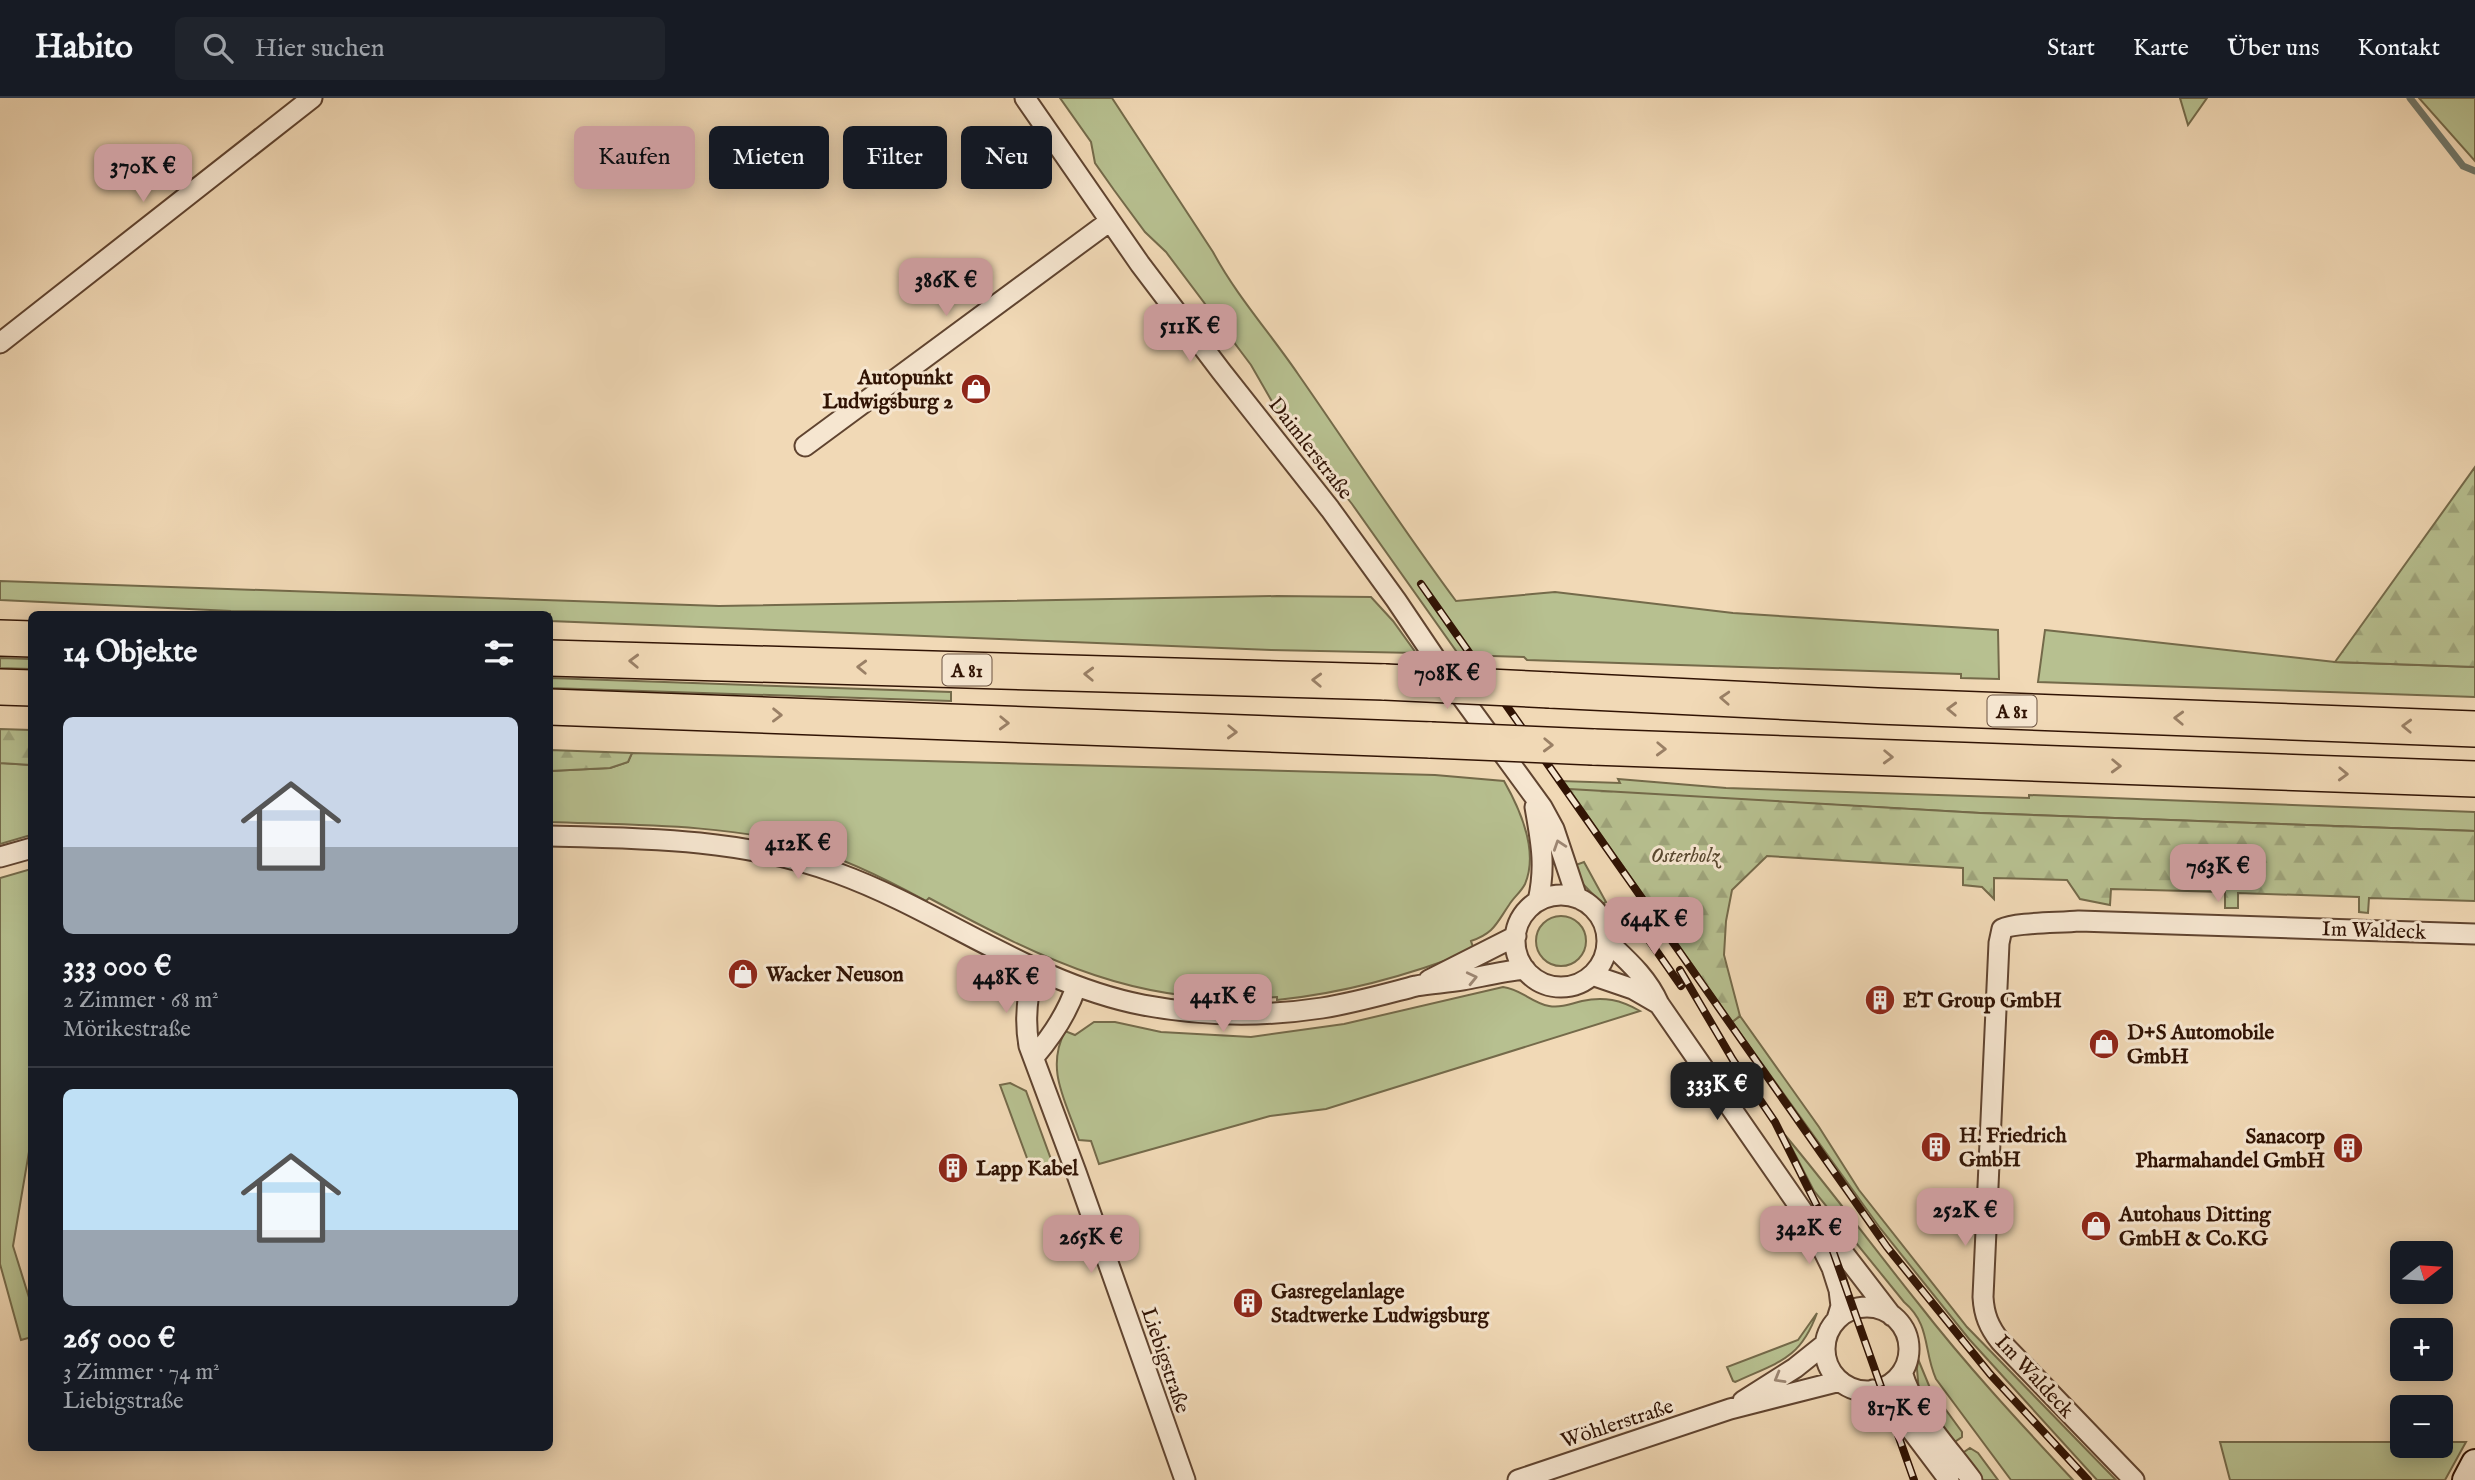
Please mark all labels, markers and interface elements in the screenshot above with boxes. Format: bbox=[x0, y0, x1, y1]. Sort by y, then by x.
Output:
search box bbox=[175, 17, 665, 80]
text: Habito bbox=[35, 27, 133, 69]
icon: search bbox=[199, 29, 237, 67]
text: Hier suchen bbox=[255, 32, 385, 65]
text: Start bbox=[2047, 33, 2095, 64]
text: Karte bbox=[2133, 33, 2189, 64]
text: Über uns bbox=[2227, 33, 2319, 64]
text: Kontakt bbox=[2357, 33, 2440, 64]
chip: Kaufen bbox=[574, 126, 695, 189]
chip: Mieten bbox=[709, 126, 829, 189]
chip: Filter bbox=[843, 126, 947, 189]
chip: Neu bbox=[961, 126, 1052, 189]
pin: 370K € bbox=[86, 144, 200, 204]
text: 370K € bbox=[110, 152, 176, 181]
pin: 386K € bbox=[889, 258, 1003, 318]
text: 386K € bbox=[915, 266, 977, 295]
pin: 511K € bbox=[1133, 304, 1247, 364]
text: 511K € bbox=[1160, 312, 1220, 341]
place label: Autopunkt Ludwigsburg 2 bbox=[822, 365, 954, 416]
shop icon: Autopunkt Ludwigsburg 2 bbox=[959, 372, 993, 406]
street label: Daimlerstraße bbox=[1261, 392, 1358, 506]
text: 14 Objekte bbox=[63, 634, 197, 672]
icon: filters bbox=[480, 634, 518, 672]
pin: 708K € bbox=[1390, 652, 1504, 711]
one-way arrow bbox=[629, 653, 640, 668]
road number: A 81 bbox=[942, 654, 992, 685]
one-way arrow bbox=[856, 659, 866, 675]
text: 708K € bbox=[1414, 659, 1480, 688]
one-way arrow bbox=[1083, 666, 1094, 681]
one-way arrow bbox=[1311, 673, 1322, 688]
one-way arrow bbox=[1719, 691, 1730, 706]
road number: A 81 bbox=[1988, 696, 2036, 726]
one-way arrow bbox=[1946, 701, 1957, 717]
one-way arrow bbox=[772, 707, 783, 723]
one-way arrow bbox=[2174, 710, 2185, 725]
one-way arrow bbox=[999, 716, 1010, 731]
one-way arrow bbox=[2401, 719, 2412, 734]
one-way arrow bbox=[1227, 725, 1238, 740]
one-way arrow bbox=[1543, 738, 1554, 753]
one-way arrow bbox=[1656, 741, 1667, 757]
one-way arrow bbox=[1883, 749, 1894, 765]
one-way arrow bbox=[2110, 758, 2121, 773]
icon: home bbox=[228, 763, 354, 889]
one-way arrow bbox=[2338, 766, 2349, 781]
pin: 412K € bbox=[741, 822, 855, 881]
text: 412K € bbox=[765, 829, 831, 858]
one-way arrow bbox=[1553, 839, 1567, 851]
park label: Osterholz bbox=[1651, 843, 1721, 870]
pin: 763K € bbox=[2161, 844, 2275, 904]
text: 763K € bbox=[2186, 852, 2250, 881]
pin: 644K € bbox=[1597, 898, 1711, 957]
text: 644K € bbox=[1620, 905, 1688, 934]
street label: Im Waldeck bbox=[2321, 916, 2427, 947]
text: 333 000 € bbox=[63, 948, 172, 986]
pin: 448K € bbox=[949, 956, 1063, 1015]
shop icon: Wacker Neuson bbox=[726, 957, 760, 991]
place label: Wacker Neuson bbox=[765, 962, 904, 989]
text: 448K € bbox=[973, 963, 1039, 992]
one-way arrow bbox=[1466, 971, 1478, 986]
pin: 441K € bbox=[1166, 974, 1280, 1034]
text: 441K € bbox=[1190, 982, 1256, 1011]
building icon: ET Group GmbH bbox=[1863, 983, 1897, 1017]
text: 2 Zimmer · 68 m² bbox=[63, 986, 219, 1015]
place label: ET Group GmbH bbox=[1903, 988, 2062, 1015]
text: Mörikestraße bbox=[63, 1015, 191, 1044]
place label: D+S Automobile GmbH bbox=[2127, 1020, 2274, 1071]
shop icon: D+S Automobile GmbH bbox=[2087, 1027, 2121, 1061]
pin: 333K € bbox=[1660, 1062, 1774, 1122]
text: 333K € bbox=[1687, 1070, 1747, 1099]
place label: H. Friedrich GmbH bbox=[1959, 1123, 2068, 1174]
place label: Sanacorp Pharmahandel GmbH bbox=[2135, 1124, 2326, 1175]
building icon: H. Friedrich GmbH bbox=[1919, 1130, 1953, 1164]
building icon: Sanacorp Pharmahandel GmbH bbox=[2331, 1131, 2365, 1165]
icon: home bbox=[228, 1135, 354, 1261]
building icon: Lapp Kabel bbox=[936, 1151, 970, 1185]
place label: Lapp Kabel bbox=[976, 1156, 1079, 1183]
pin: 252K € bbox=[1908, 1188, 2022, 1248]
text: 252K € bbox=[1933, 1196, 1997, 1225]
place label: Autohaus Ditting GmbH & Co.KG bbox=[2118, 1202, 2271, 1253]
pin: 342K € bbox=[1752, 1206, 1866, 1266]
shop icon: Autohaus Ditting GmbH & Co.KG bbox=[2079, 1209, 2113, 1243]
text: 342K € bbox=[1776, 1214, 1842, 1243]
pin: 265K € bbox=[1034, 1216, 1148, 1275]
text: 265K € bbox=[1059, 1223, 1123, 1252]
north arrow bbox=[2390, 1241, 2454, 1304]
map controls bbox=[2390, 1241, 2453, 1458]
place label: Gasregelanlage Stadtwerke Ludwigsburg bbox=[1271, 1279, 1489, 1330]
building icon: Gasregelanlage Stadtwerke Ludwigsburg bbox=[1231, 1286, 1265, 1320]
street label: Liebigstraße bbox=[1134, 1304, 1195, 1417]
button: + bbox=[2390, 1318, 2453, 1381]
text: 265 000 € bbox=[63, 1320, 176, 1358]
street label: Im Waldeck bbox=[1988, 1330, 2080, 1425]
text: 3 Zimmer · 74 m² bbox=[63, 1358, 220, 1387]
one-way arrow bbox=[1773, 1370, 1786, 1383]
pin: 817K € bbox=[1842, 1386, 1956, 1446]
text: Liebigstraße bbox=[63, 1387, 184, 1416]
street label: Wöhlerstraße bbox=[1558, 1393, 1678, 1455]
text: 817K € bbox=[1867, 1394, 1931, 1423]
button: − bbox=[2390, 1395, 2453, 1458]

